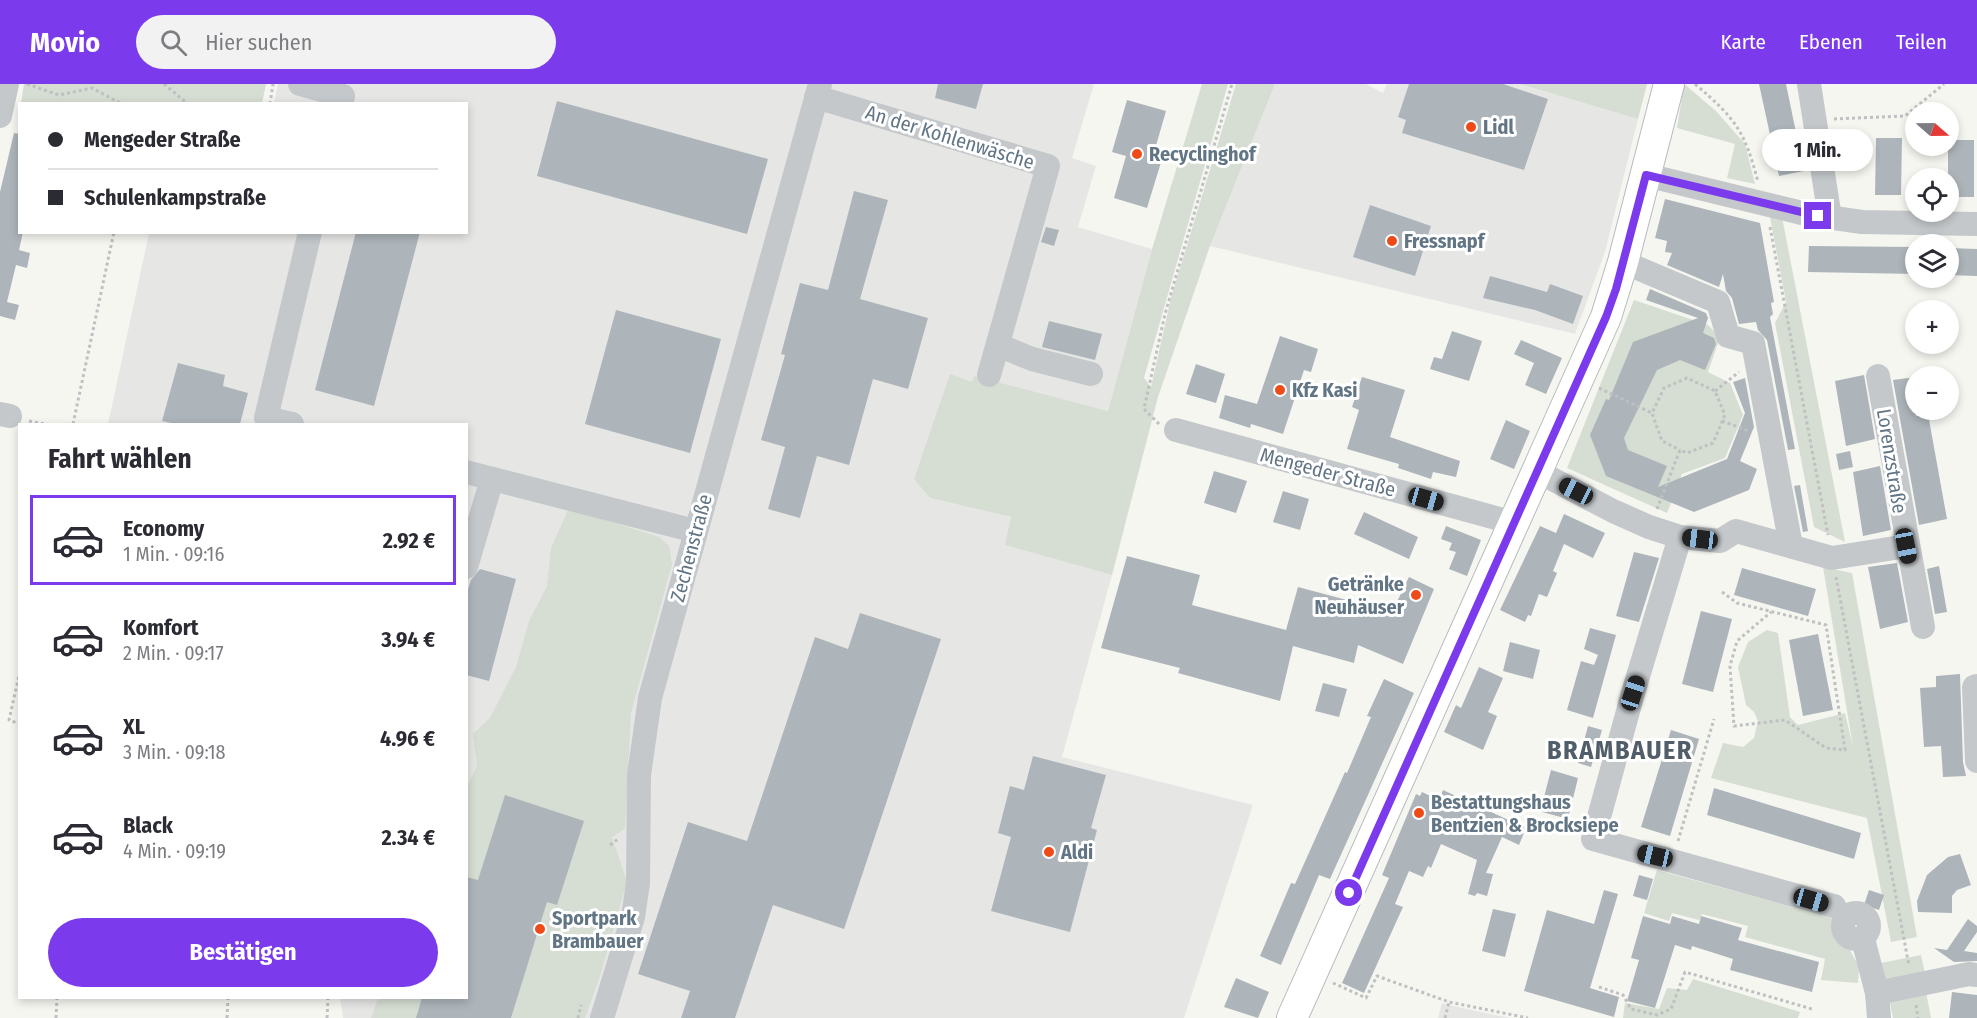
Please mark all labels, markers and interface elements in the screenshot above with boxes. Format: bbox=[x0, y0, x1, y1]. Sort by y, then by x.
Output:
search box bbox=[136, 15, 556, 69]
text: Movio bbox=[30, 26, 100, 59]
icon: search bbox=[157, 26, 190, 59]
text: Hier suchen bbox=[205, 29, 312, 56]
text: Karte bbox=[1720, 29, 1766, 55]
text: Ebenen bbox=[1799, 29, 1863, 55]
text: Teilen bbox=[1896, 29, 1947, 55]
street label: An der Kohlenwäsche bbox=[863, 100, 1037, 174]
north arrow bbox=[1905, 102, 1959, 156]
map controls bbox=[1905, 102, 1959, 420]
place label: Lidl bbox=[1483, 115, 1514, 139]
marker: Lidl bbox=[1464, 120, 1478, 134]
text: Mengeder Straße bbox=[84, 126, 241, 153]
callout: 1 Min. bbox=[1762, 129, 1874, 171]
text: 1 Min. bbox=[1794, 138, 1841, 162]
place label: Recyclinghof bbox=[1149, 142, 1257, 166]
marker: Recyclinghof bbox=[1130, 147, 1144, 161]
button: locate bbox=[1905, 168, 1959, 222]
text: Schulenkampstraße bbox=[84, 184, 266, 211]
route end bbox=[1804, 202, 1831, 229]
place label: Fressnapf bbox=[1404, 229, 1486, 253]
marker: Fressnapf bbox=[1385, 234, 1399, 248]
button: layers bbox=[1905, 234, 1959, 288]
button: + bbox=[1905, 300, 1959, 354]
button: − bbox=[1905, 366, 1959, 420]
place label: Kfz Kasi bbox=[1292, 378, 1357, 402]
marker: Kfz Kasi bbox=[1273, 383, 1287, 397]
street label: Lorenzstraße bbox=[1872, 407, 1912, 515]
street label: Mengeder Straße bbox=[1258, 442, 1398, 502]
text: Fahrt wählen bbox=[48, 443, 192, 475]
car bbox=[1556, 475, 1596, 507]
car bbox=[1406, 485, 1446, 513]
street label: Zechenstraße bbox=[665, 492, 717, 604]
icon: car bbox=[51, 513, 105, 567]
text: Economy bbox=[123, 515, 204, 542]
text: 2.92 € bbox=[383, 527, 435, 554]
car bbox=[1894, 527, 1918, 565]
car bbox=[1681, 528, 1719, 550]
text: 1 Min. · 09:16 bbox=[123, 542, 224, 566]
place label: Getränke Neuhäuser bbox=[1314, 572, 1405, 619]
marker: Getränke Neuhäuser bbox=[1409, 588, 1423, 602]
icon: car bbox=[51, 612, 105, 666]
text: Komfort bbox=[123, 614, 198, 641]
text: 3.94 € bbox=[381, 626, 435, 653]
text: 2 Min. · 09:17 bbox=[123, 641, 224, 665]
car bbox=[1619, 673, 1647, 713]
icon: car bbox=[51, 711, 105, 765]
text: XL bbox=[123, 713, 145, 740]
text: 4.96 € bbox=[380, 725, 435, 752]
district label: BRAMBAUER bbox=[1547, 735, 1693, 766]
text: 3 Min. · 09:18 bbox=[123, 740, 226, 764]
place label: Bestattungshaus Bentzien & Brocksiepe bbox=[1431, 790, 1619, 837]
marker: Bestattungshaus Bentzien & Brocksiepe bbox=[1412, 806, 1426, 820]
icon: car bbox=[51, 810, 105, 864]
text: Black bbox=[123, 812, 173, 839]
text: 2.34 € bbox=[381, 824, 435, 851]
text: 4 Min. · 09:19 bbox=[123, 839, 226, 863]
place label: Aldi bbox=[1060, 840, 1093, 864]
car bbox=[1635, 843, 1675, 869]
marker: Aldi bbox=[1042, 845, 1056, 859]
route start bbox=[1335, 879, 1362, 906]
car bbox=[1791, 886, 1831, 914]
place label: Sportpark Brambauer bbox=[552, 906, 644, 953]
button: Bestätigen bbox=[48, 918, 438, 987]
marker: Sportpark Brambauer bbox=[533, 922, 547, 936]

